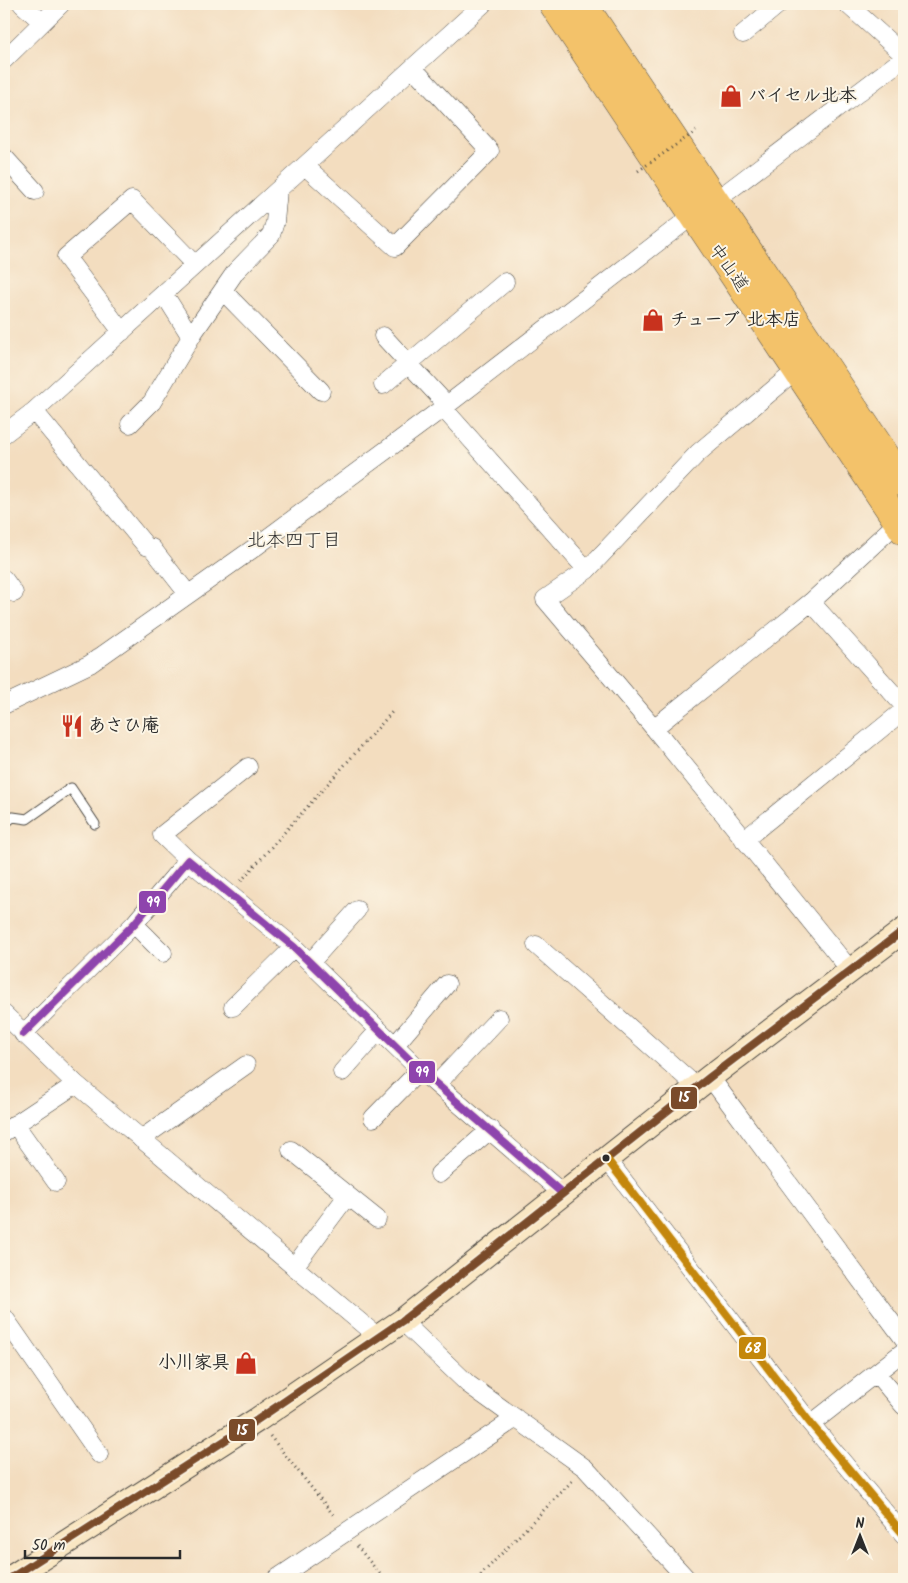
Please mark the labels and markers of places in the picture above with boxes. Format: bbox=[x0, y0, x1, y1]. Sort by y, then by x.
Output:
place label: バイセル北本 bbox=[748, 82, 857, 111]
shop icon: バイセル北本 bbox=[718, 83, 744, 109]
place label: チューブ 北本店 bbox=[670, 306, 801, 335]
shop icon: チューブ 北本店 bbox=[640, 307, 666, 333]
place label: あさひ庵 bbox=[88, 712, 159, 741]
restaurant icon: あさひ庵 bbox=[59, 713, 85, 739]
unlabelled marker bbox=[601, 1153, 611, 1163]
place label: 小川家具 bbox=[158, 1349, 230, 1378]
shop icon: 小川家具 bbox=[233, 1350, 259, 1376]

